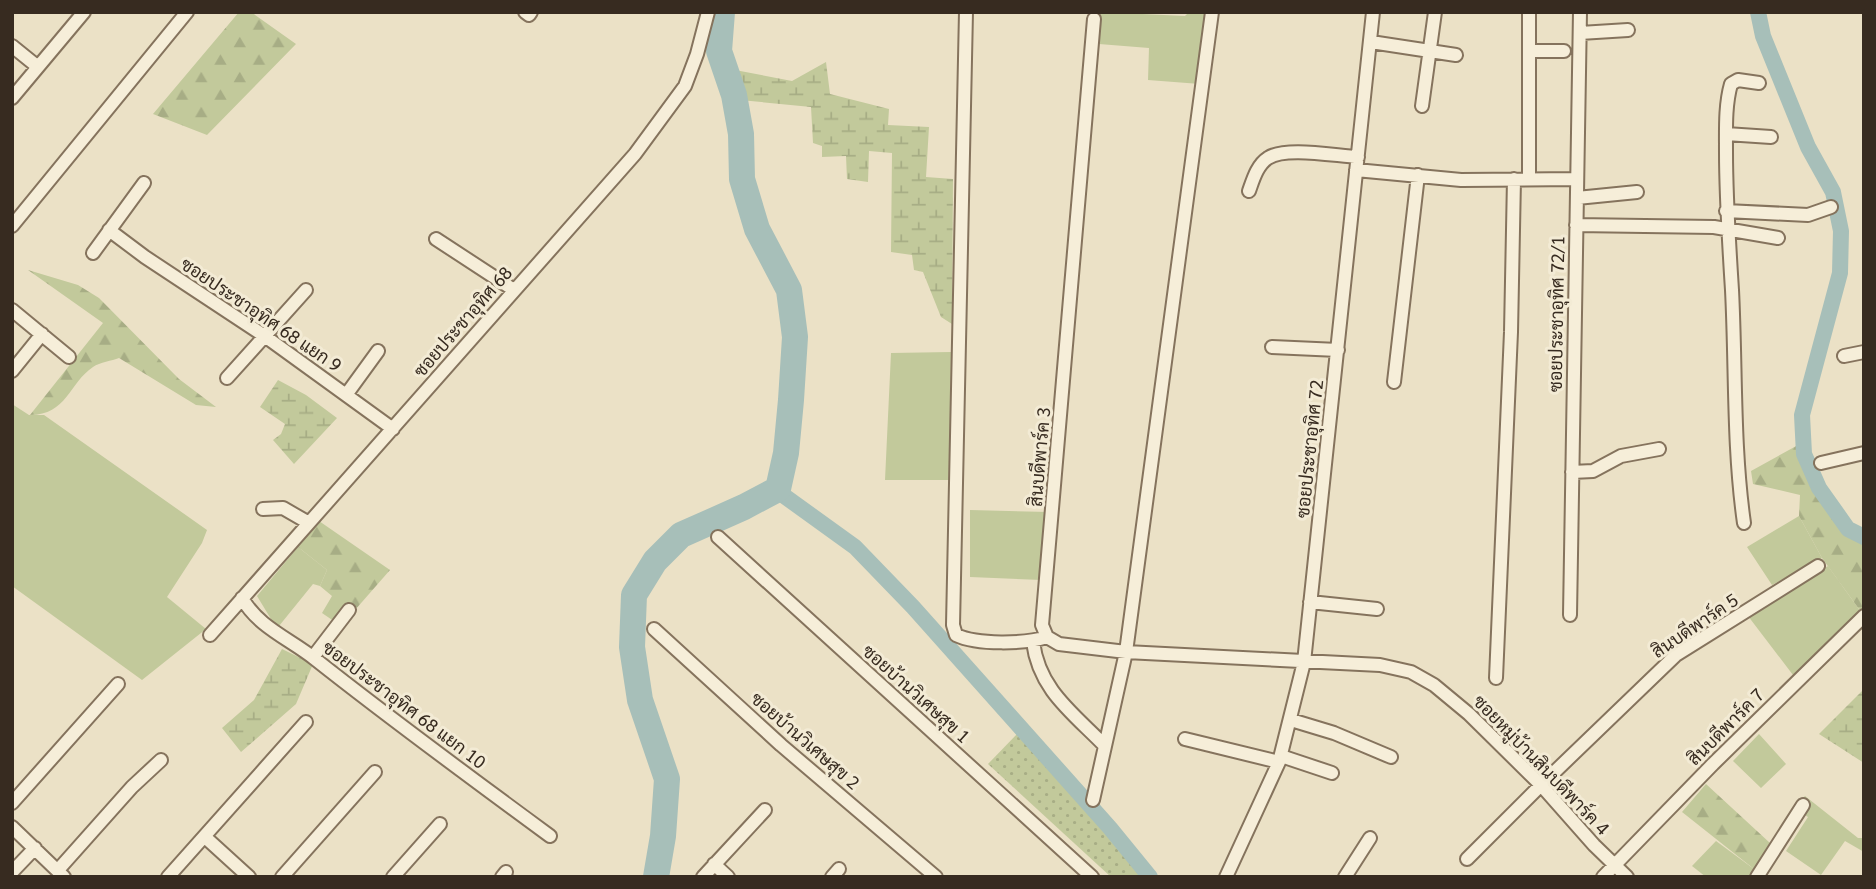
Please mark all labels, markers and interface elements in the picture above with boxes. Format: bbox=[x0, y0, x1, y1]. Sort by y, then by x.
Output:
street label: ซอยประชาอุทิศ 72/1 bbox=[1543, 236, 1570, 392]
street label: ซอยประชาอุทิศ 68 แยก 9 bbox=[176, 251, 347, 378]
street label: ซอยประชาอุทิศ 68 bbox=[408, 261, 518, 382]
street label: ซอยประชาอุทิศ 72 bbox=[1290, 378, 1329, 519]
street label: สินบดีพาร์ค 3 bbox=[1023, 406, 1054, 508]
street label: สินบดีพาร์ค 5 bbox=[1646, 587, 1742, 662]
street label: ซอยประชาอุทิศ 68 แยก 10 bbox=[317, 635, 491, 774]
street label: ซอยบ้านวิเศษสุข 1 bbox=[857, 639, 976, 749]
street label: สินบดีพาร์ค 7 bbox=[1682, 683, 1768, 769]
street label: ซอยบ้านวิเศษสุข 2 bbox=[745, 686, 865, 795]
street label: ซอยหมู่บ้านสินบดีพาร์ค 4 bbox=[1467, 689, 1615, 841]

